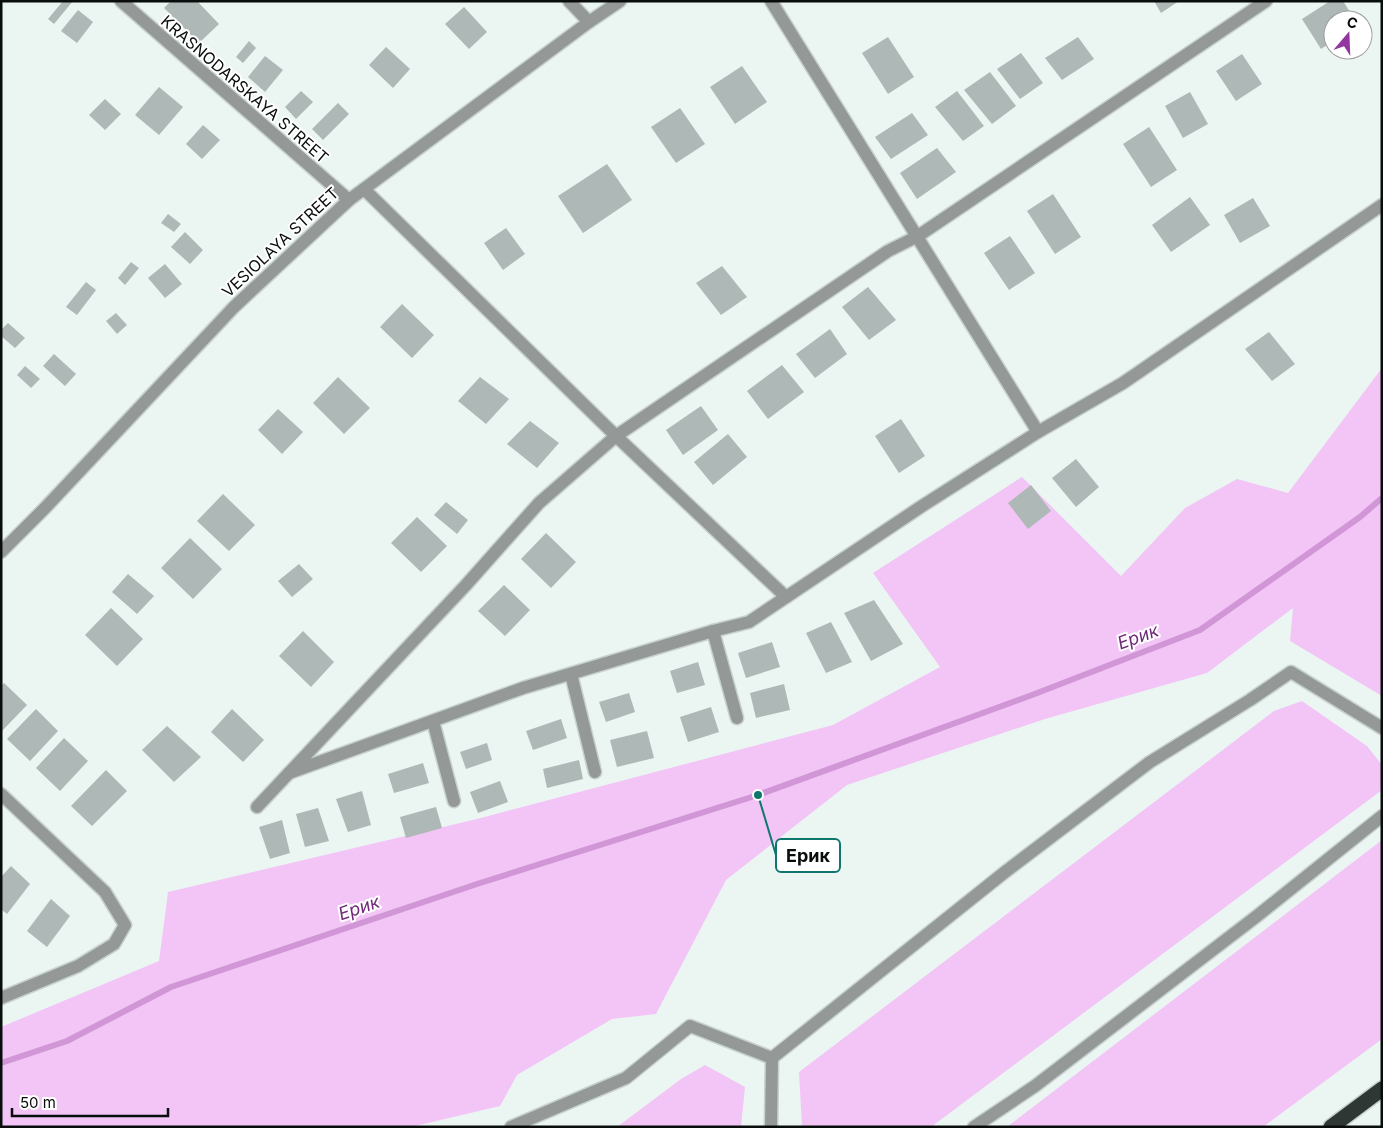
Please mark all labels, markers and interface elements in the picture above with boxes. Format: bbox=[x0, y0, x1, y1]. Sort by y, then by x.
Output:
north arrow bbox=[1323, 10, 1373, 60]
street label: KRASNODARSKAYA STREET bbox=[157, 11, 333, 167]
text: С bbox=[1345, 13, 1360, 32]
street label: VESIOLAYA STREET bbox=[218, 183, 342, 301]
water label: Ерик bbox=[1114, 619, 1162, 654]
callout: Ерик bbox=[776, 839, 840, 872]
text: Ерик bbox=[786, 845, 830, 866]
water label: Ерик bbox=[335, 890, 383, 924]
scale bar bbox=[12, 1086, 169, 1118]
text: 50 m bbox=[20, 1093, 56, 1112]

